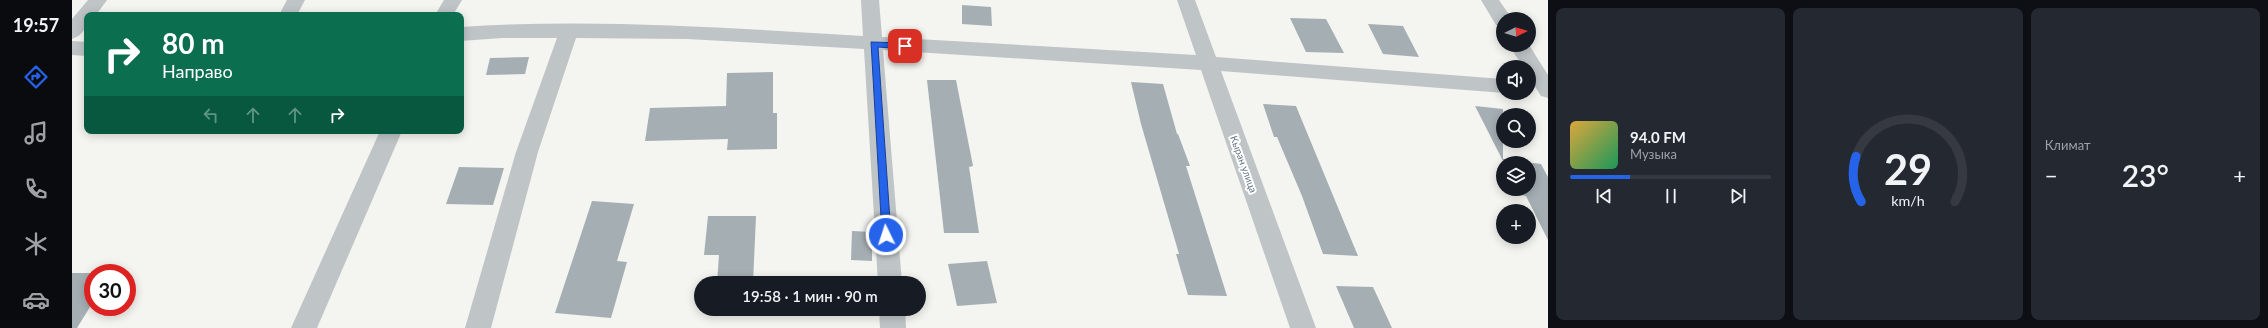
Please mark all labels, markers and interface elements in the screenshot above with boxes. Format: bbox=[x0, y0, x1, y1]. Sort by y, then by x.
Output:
north arrow bbox=[1496, 12, 1536, 52]
map controls bbox=[1496, 12, 1536, 244]
text: 19:57 bbox=[13, 14, 59, 36]
text: 80 m bbox=[162, 26, 225, 60]
icon: right bbox=[96, 28, 148, 80]
pin bbox=[888, 29, 922, 63]
icon: arrive bbox=[894, 35, 916, 57]
text: Направо bbox=[162, 60, 233, 82]
button: sound bbox=[1496, 60, 1536, 100]
icon: directions bbox=[22, 63, 50, 91]
icon: left bbox=[200, 104, 222, 126]
icon: ahead bbox=[242, 104, 264, 126]
icon: ahead bbox=[284, 104, 306, 126]
icon: right bbox=[326, 104, 348, 126]
button: search bbox=[1496, 108, 1536, 148]
icon: music bbox=[22, 119, 50, 147]
text: 94.0 FM bbox=[1630, 128, 1686, 146]
street label: Кыран улица bbox=[1228, 134, 1260, 194]
text: Климат bbox=[2045, 137, 2091, 153]
text: 29 bbox=[1884, 144, 1932, 194]
text: Музыка bbox=[1630, 146, 1677, 162]
button: layers bbox=[1496, 156, 1536, 196]
text: 23° bbox=[2122, 157, 2169, 193]
text: − bbox=[2045, 162, 2057, 189]
text: + bbox=[2233, 162, 2246, 189]
icon: phone bbox=[22, 175, 50, 203]
icon: previous bbox=[1593, 185, 1615, 207]
icon: pause bbox=[1660, 185, 1682, 207]
icon: next bbox=[1727, 185, 1749, 207]
text: km/h bbox=[1891, 192, 1925, 209]
button: + bbox=[1496, 204, 1536, 244]
position arrow bbox=[865, 214, 907, 256]
icon: climate bbox=[22, 230, 50, 258]
speed limit sign: 30 bbox=[84, 264, 136, 316]
icon: car bbox=[22, 286, 50, 314]
text: 19:58 · 1 мин · 90 m bbox=[742, 287, 878, 305]

